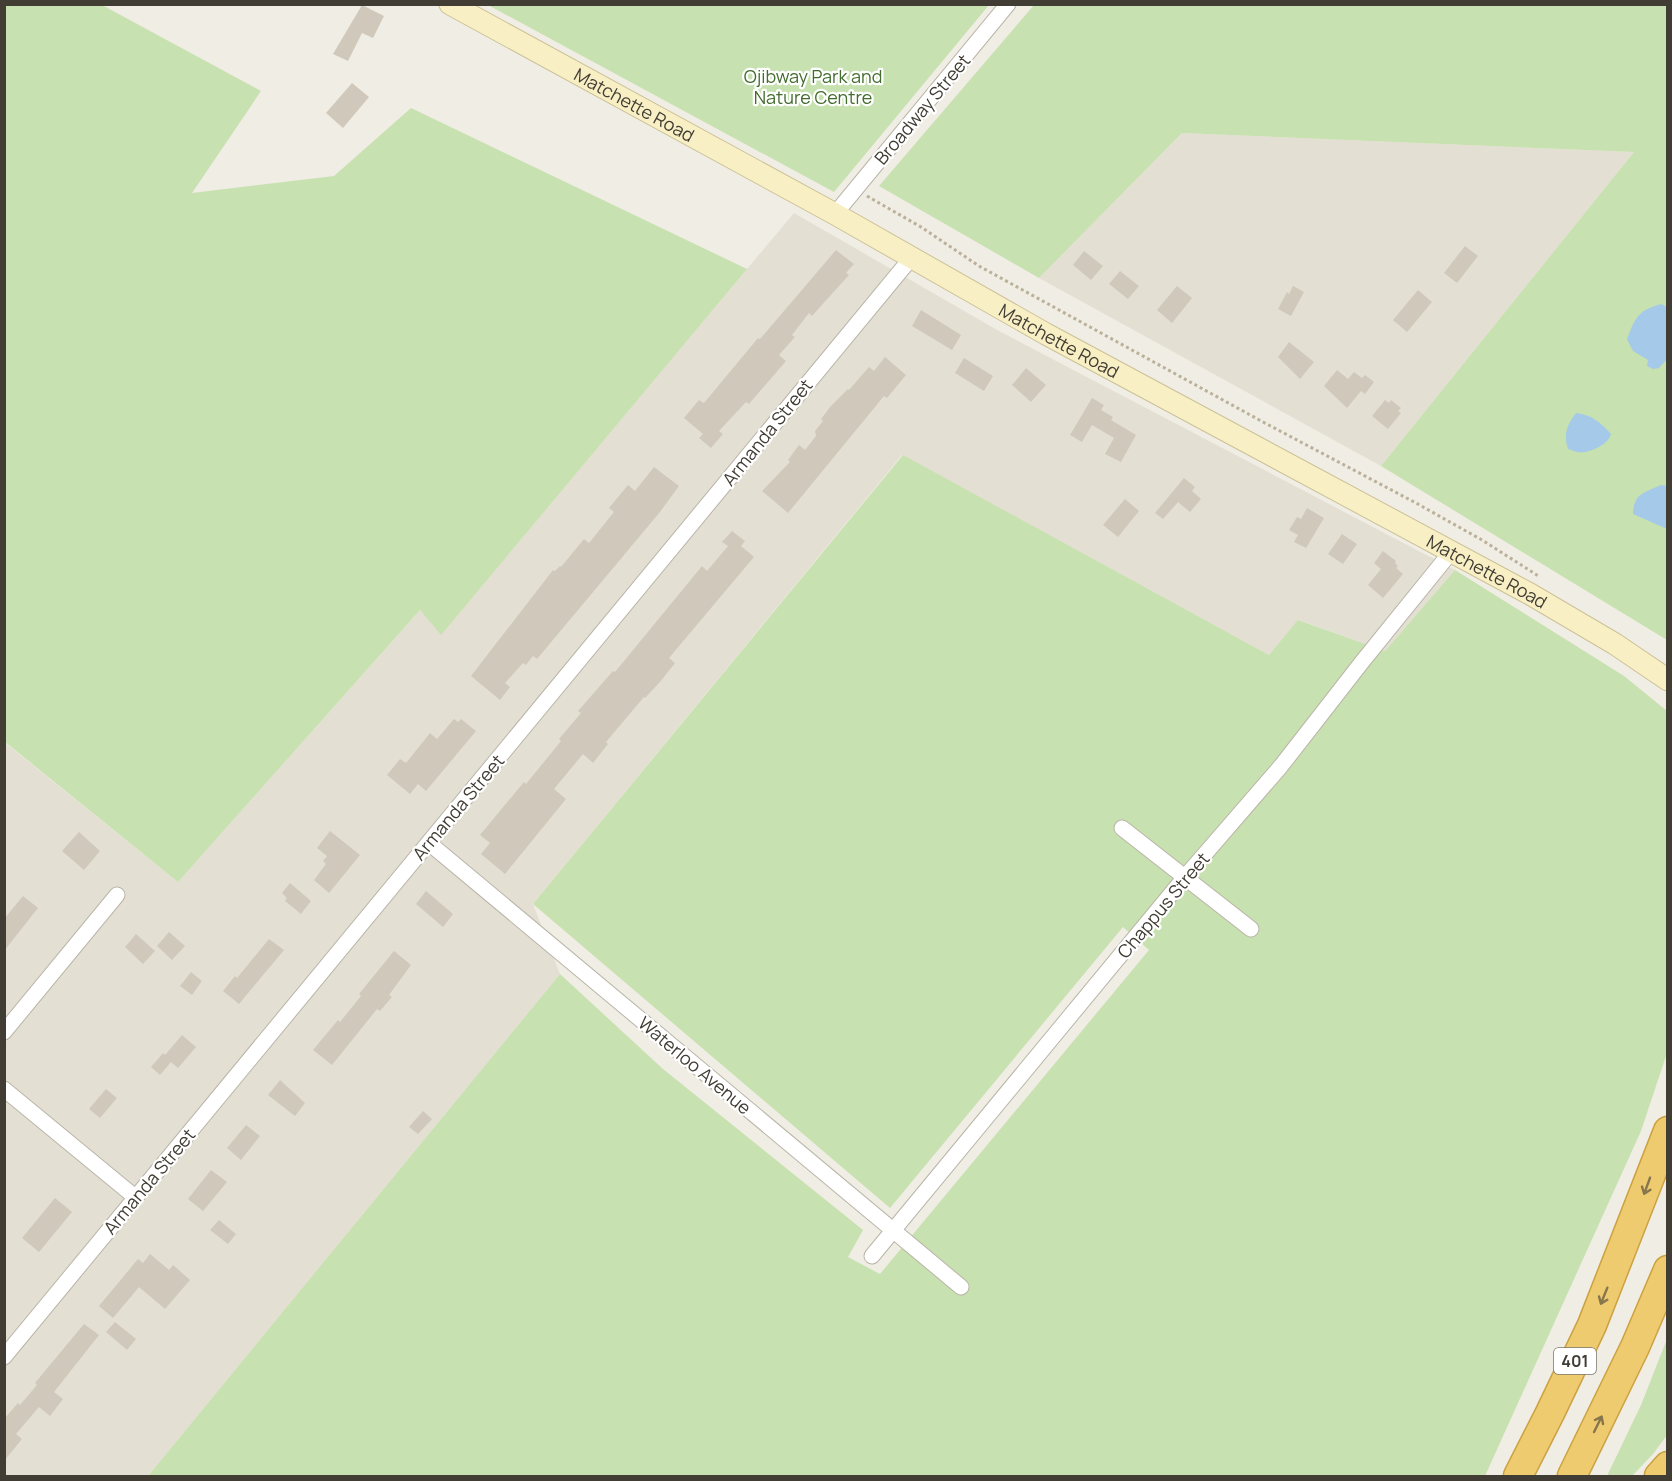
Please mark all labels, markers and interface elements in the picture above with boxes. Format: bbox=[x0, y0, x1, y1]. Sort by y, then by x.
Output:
street label: Broadway Street bbox=[869, 49, 975, 169]
street label: Matchette Road bbox=[570, 62, 699, 147]
park label: Ojibway Park and Nature Centre bbox=[744, 64, 882, 109]
street label: Matchette Road bbox=[995, 298, 1123, 383]
street label: Armanda Street bbox=[716, 374, 818, 490]
street label: Matchette Road bbox=[1423, 529, 1552, 613]
street label: Armanda Street bbox=[407, 749, 509, 865]
street label: Chappus Street bbox=[1112, 847, 1214, 963]
street label: Waterloo Avenue bbox=[633, 1011, 757, 1119]
street label: Armanda Street bbox=[98, 1123, 200, 1239]
one-way arrow bbox=[1641, 1177, 1652, 1195]
one-way arrow bbox=[1598, 1286, 1609, 1304]
road number: 401 bbox=[1554, 1348, 1596, 1374]
one-way arrow bbox=[1593, 1416, 1605, 1434]

